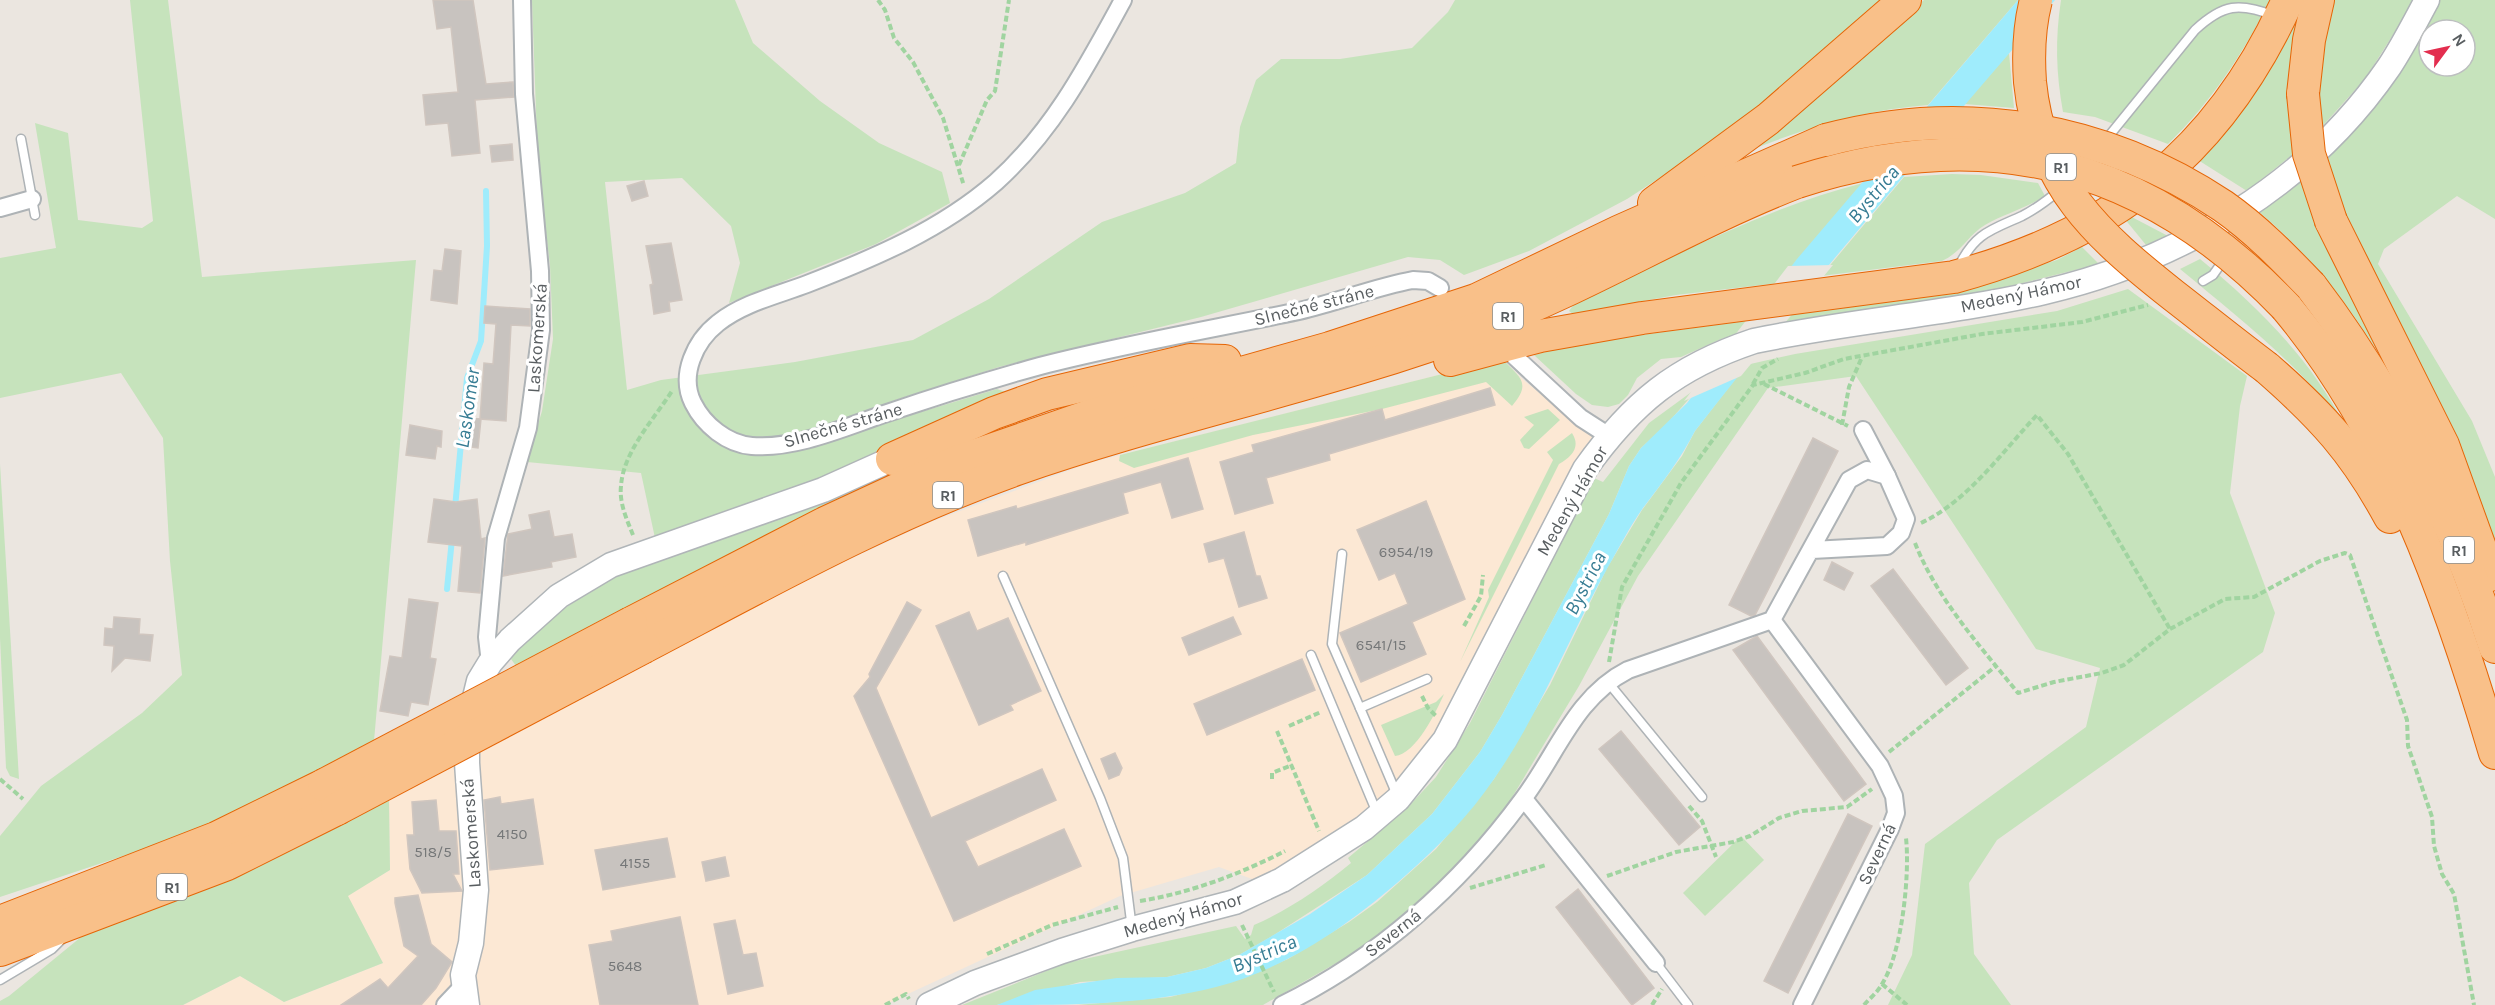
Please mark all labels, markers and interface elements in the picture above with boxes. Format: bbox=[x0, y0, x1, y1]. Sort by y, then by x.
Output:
north arrow bbox=[2417, 18, 2477, 78]
text: N bbox=[2448, 30, 2470, 50]
road number: R1 bbox=[2046, 154, 2076, 180]
water label: Bystrica bbox=[1843, 161, 1904, 228]
street label: Medený Hámor bbox=[1959, 270, 2084, 318]
street label: Slnečné stráne bbox=[1252, 280, 1376, 330]
street label: Laskomerská bbox=[522, 282, 552, 394]
road number: R1 bbox=[1493, 303, 1523, 329]
water label: Laskomer bbox=[450, 365, 485, 450]
street label: Slnečné stráne bbox=[781, 398, 905, 452]
street label: Medený Hámor bbox=[1532, 442, 1613, 560]
road number: R1 bbox=[933, 482, 963, 508]
road number: R1 bbox=[2444, 537, 2474, 563]
house number: 6954/19 bbox=[1379, 543, 1433, 561]
water label: Bystrica bbox=[1560, 548, 1611, 619]
house number: 6541/15 bbox=[1356, 636, 1406, 654]
street label: Laskomerská bbox=[456, 777, 486, 889]
street label: Severná bbox=[1853, 820, 1901, 888]
house number: 4150 bbox=[497, 825, 527, 843]
house number: 518/5 bbox=[414, 843, 452, 861]
house number: 4155 bbox=[620, 854, 650, 872]
road number: R1 bbox=[157, 874, 187, 900]
street label: Medený Hámor bbox=[1121, 887, 1246, 943]
street label: Severná bbox=[1360, 904, 1426, 962]
water label: Bystrica bbox=[1229, 930, 1300, 977]
house number: 5648 bbox=[608, 957, 642, 975]

